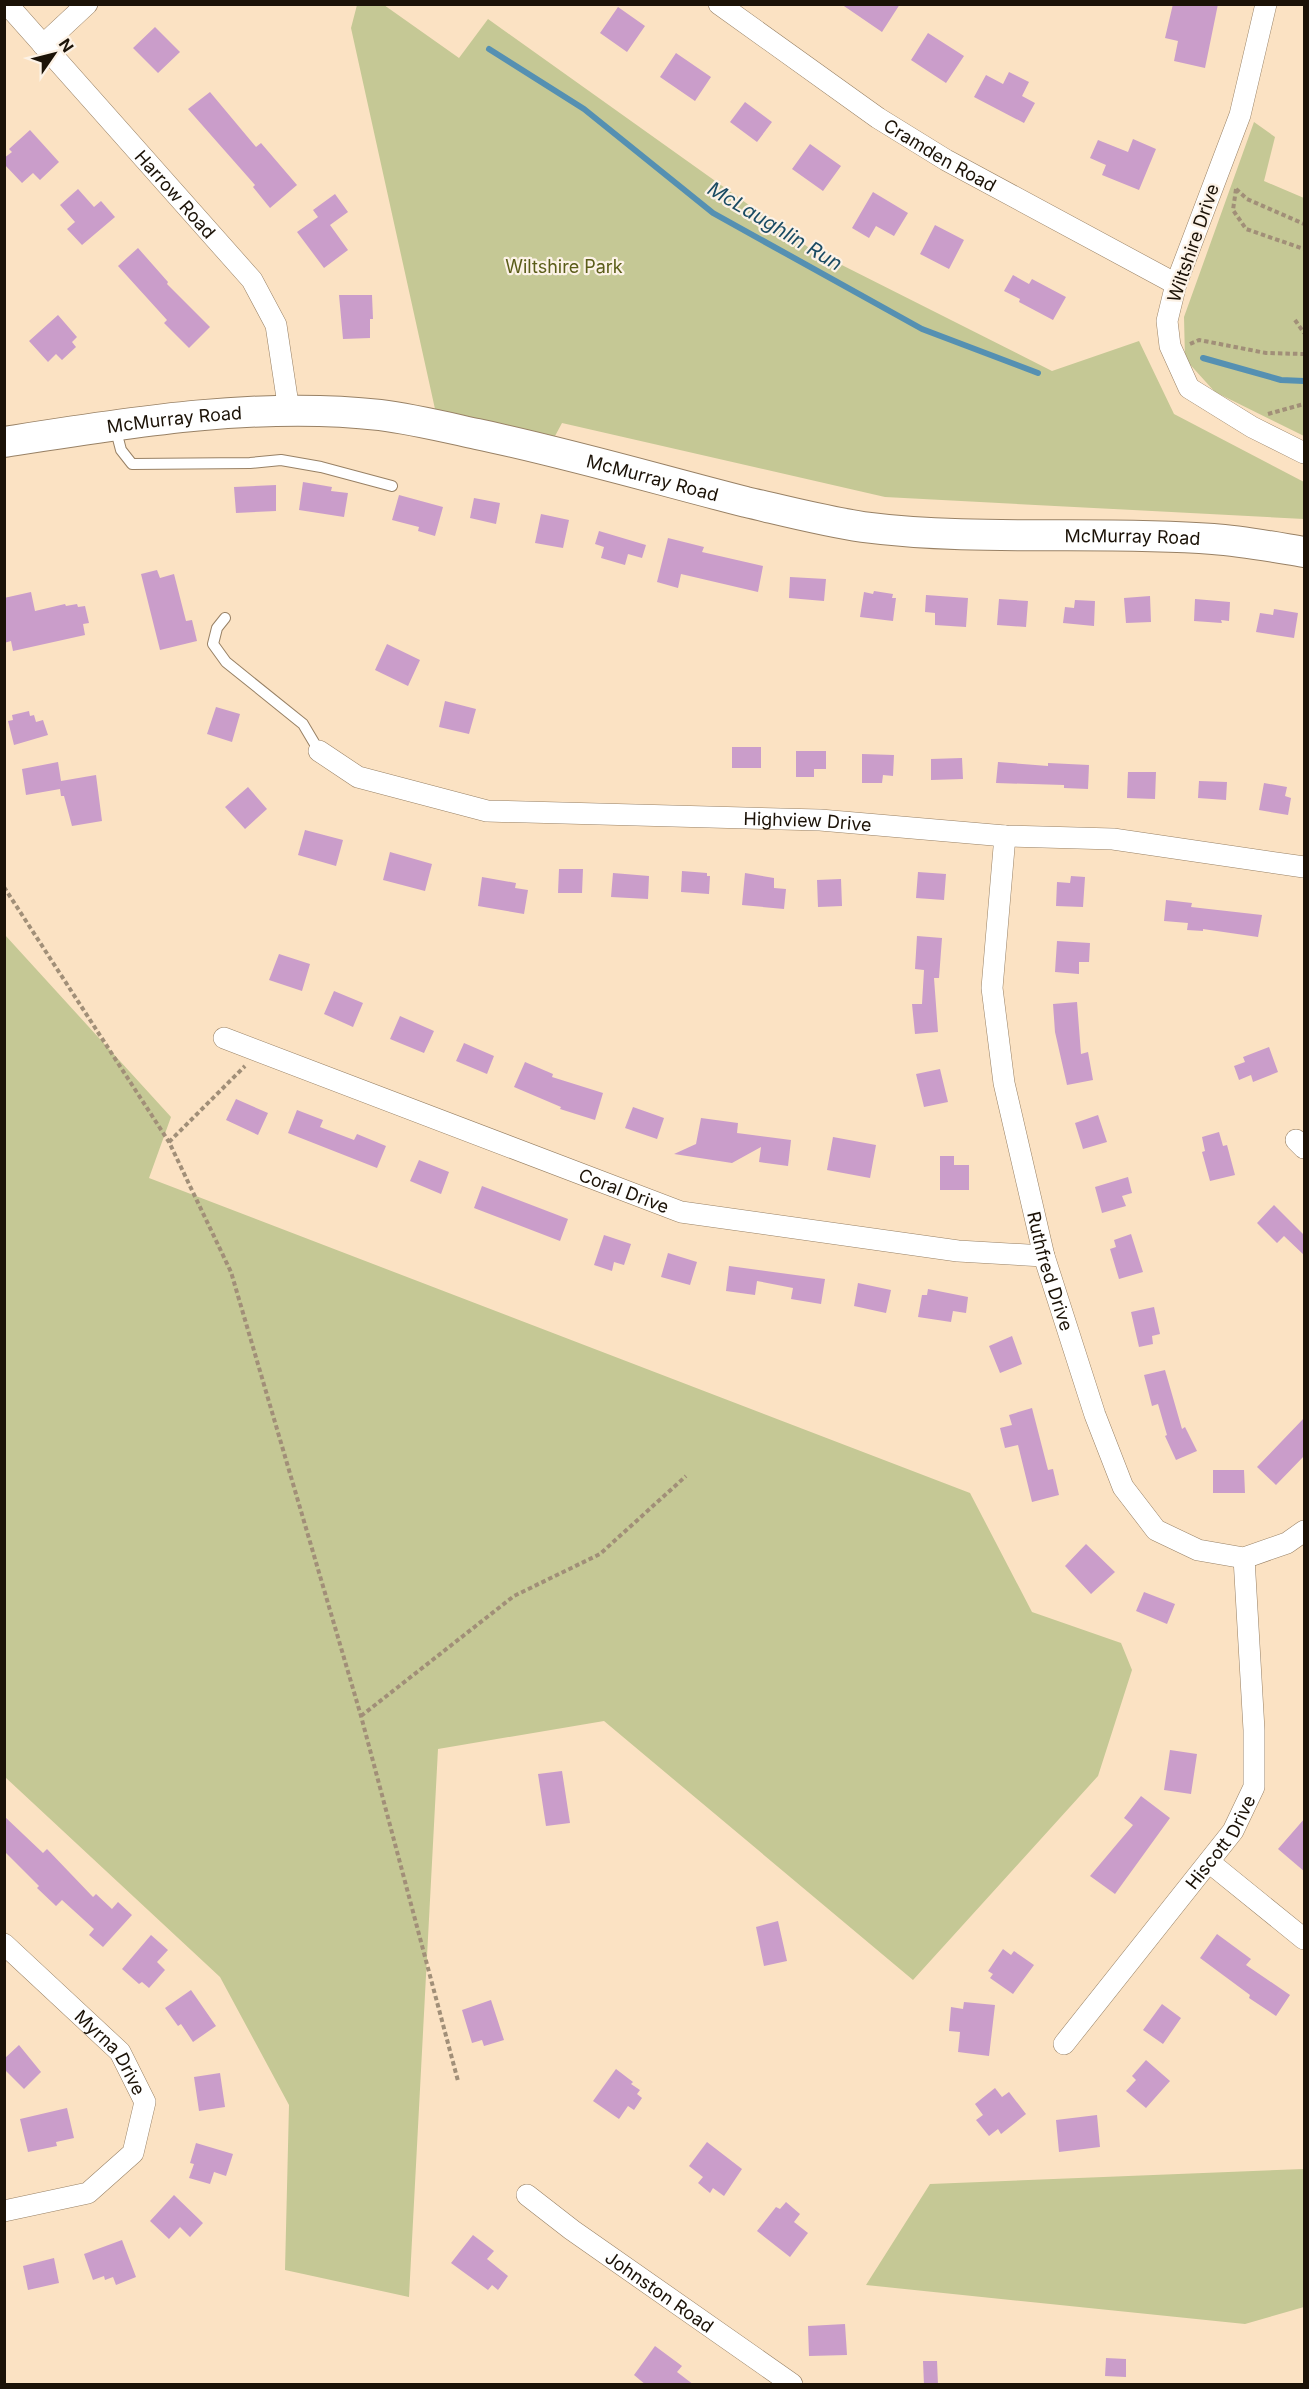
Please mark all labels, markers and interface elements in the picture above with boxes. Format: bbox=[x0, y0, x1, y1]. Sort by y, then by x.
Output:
north arrow bbox=[24, 24, 84, 84]
text: N bbox=[55, 35, 78, 56]
street label: Cramden Road bbox=[880, 114, 1000, 196]
street label: Harrow Road bbox=[131, 146, 220, 242]
water label: McLaughlin Run bbox=[703, 176, 847, 276]
street label: Wiltshire Drive bbox=[1163, 181, 1223, 305]
park label: Wiltshire Park bbox=[505, 256, 623, 277]
street label: McMurray Road bbox=[105, 402, 243, 437]
street label: McMurray Road bbox=[584, 450, 721, 505]
street label: McMurray Road bbox=[1065, 525, 1201, 549]
street label: Highview Drive bbox=[743, 807, 872, 835]
street label: Coral Drive bbox=[576, 1164, 672, 1217]
street label: Ruthfred Drive bbox=[1024, 1209, 1078, 1333]
street label: Hiscott Drive bbox=[1181, 1791, 1259, 1893]
street label: Myrna Drive bbox=[71, 2005, 150, 2098]
street label: Johnston Road bbox=[601, 2246, 718, 2337]

